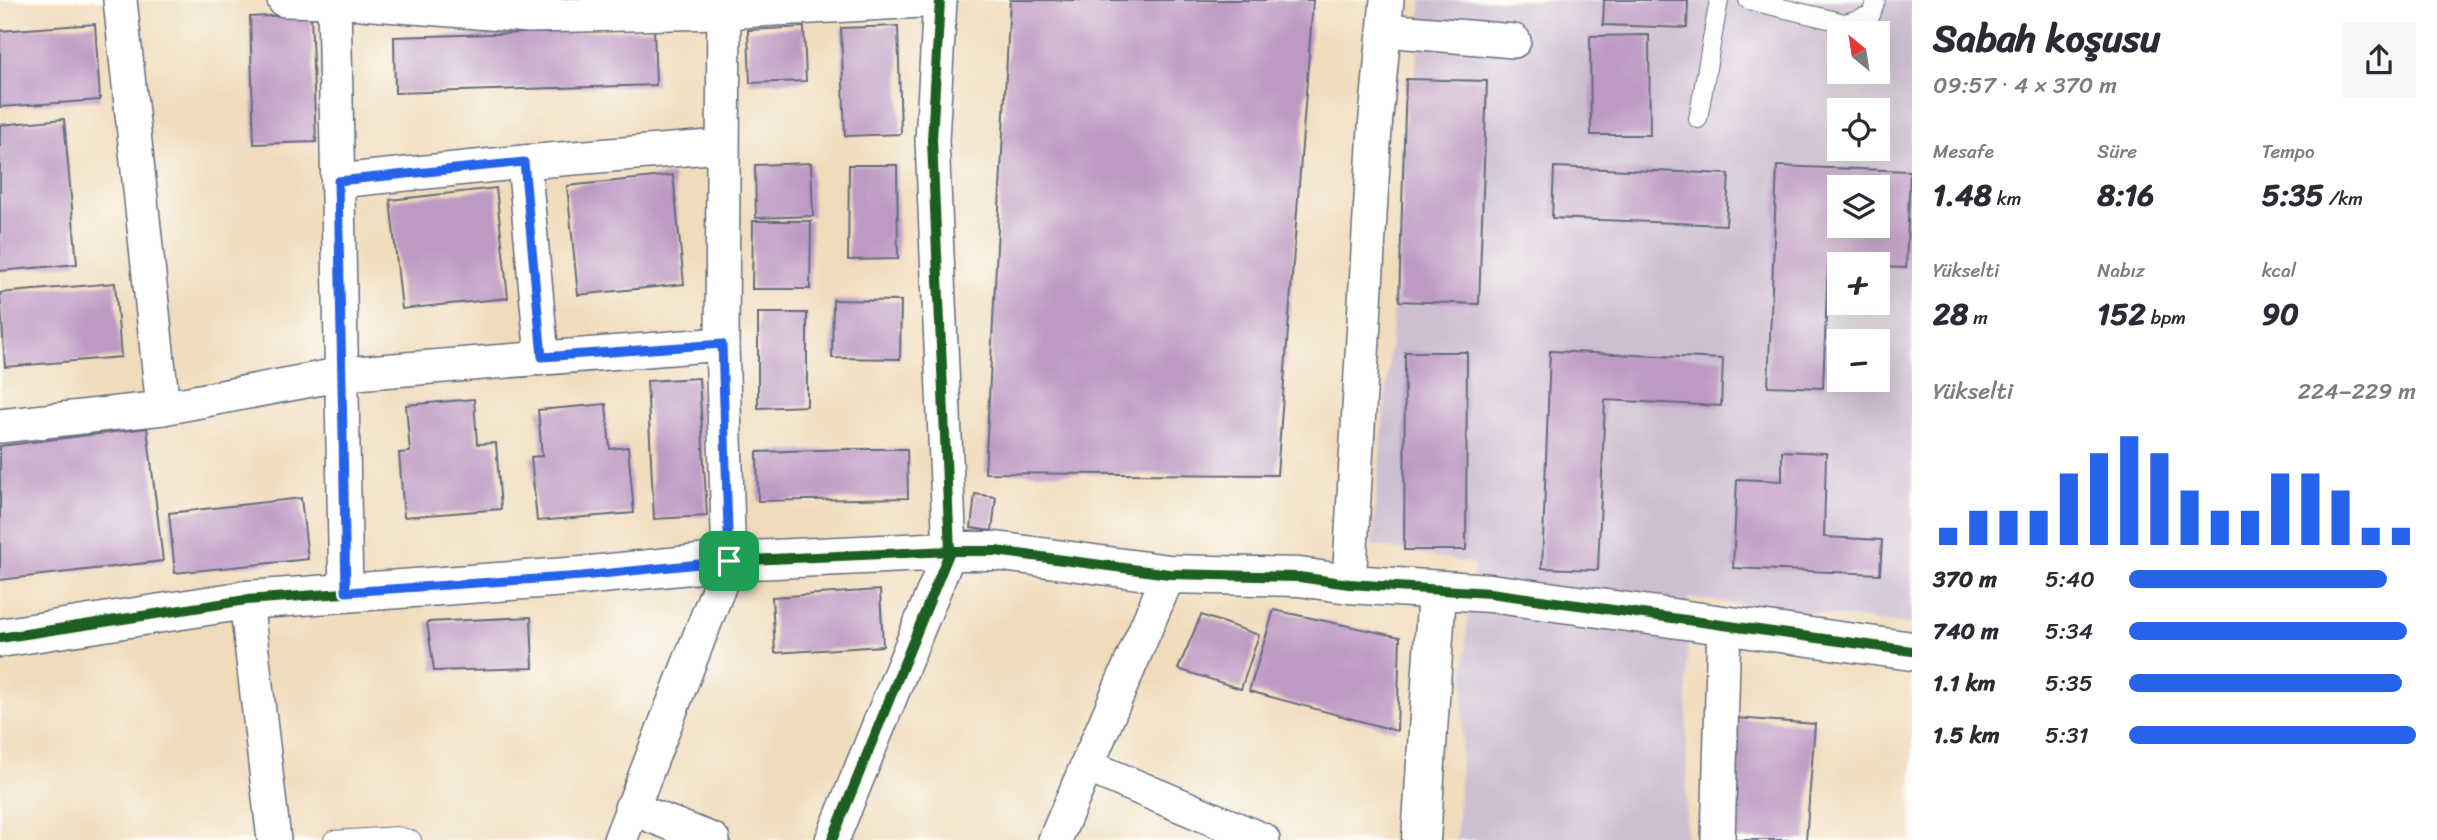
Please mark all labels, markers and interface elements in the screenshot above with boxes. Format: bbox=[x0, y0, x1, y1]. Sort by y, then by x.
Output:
text: Sabah koşusu bbox=[1933, 5, 2160, 72]
north arrow bbox=[1827, 21, 1890, 84]
map controls bbox=[1827, 21, 1890, 392]
button: share bbox=[2342, 23, 2416, 97]
text: 09:57 · 4 × 370 m bbox=[1933, 65, 2117, 106]
button: locate bbox=[1827, 98, 1890, 161]
text: Mesafe bbox=[1933, 135, 1994, 168]
text: Süre bbox=[2097, 135, 2137, 168]
text: Tempo bbox=[2262, 135, 2315, 168]
text: 1.48 bbox=[1933, 168, 1992, 222]
text: 8:16 bbox=[2097, 168, 2154, 222]
text: 5:35 bbox=[2262, 168, 2324, 222]
button: layers bbox=[1827, 175, 1890, 238]
text: km bbox=[1992, 182, 2021, 215]
text: /km bbox=[2324, 182, 2363, 215]
button: + bbox=[1827, 252, 1890, 315]
text: Yükselti bbox=[1933, 254, 1999, 287]
text: Nabız bbox=[2097, 254, 2145, 287]
text: kcal bbox=[2262, 254, 2296, 287]
text: 28 bbox=[1933, 287, 1968, 341]
text: 152 bbox=[2097, 287, 2146, 341]
text: 90 bbox=[2262, 287, 2299, 341]
text: m bbox=[1968, 301, 1988, 334]
text: bpm bbox=[2146, 301, 2186, 334]
button: − bbox=[1827, 329, 1890, 392]
text: Yükselti bbox=[1933, 371, 2013, 412]
text: 224–229 m bbox=[2298, 371, 2416, 412]
pin bbox=[699, 531, 759, 591]
icon: arrive bbox=[710, 542, 748, 580]
text: 370 m bbox=[1933, 559, 1997, 600]
text: 5:40 bbox=[2045, 559, 2095, 600]
text: 740 m bbox=[1933, 611, 1999, 652]
text: 5:34 bbox=[2045, 611, 2093, 652]
text: 1.1 km bbox=[1933, 663, 1996, 704]
text: 5:35 bbox=[2045, 663, 2093, 704]
text: 1.5 km bbox=[1933, 715, 2000, 756]
text: 5:31 bbox=[2045, 715, 2089, 756]

